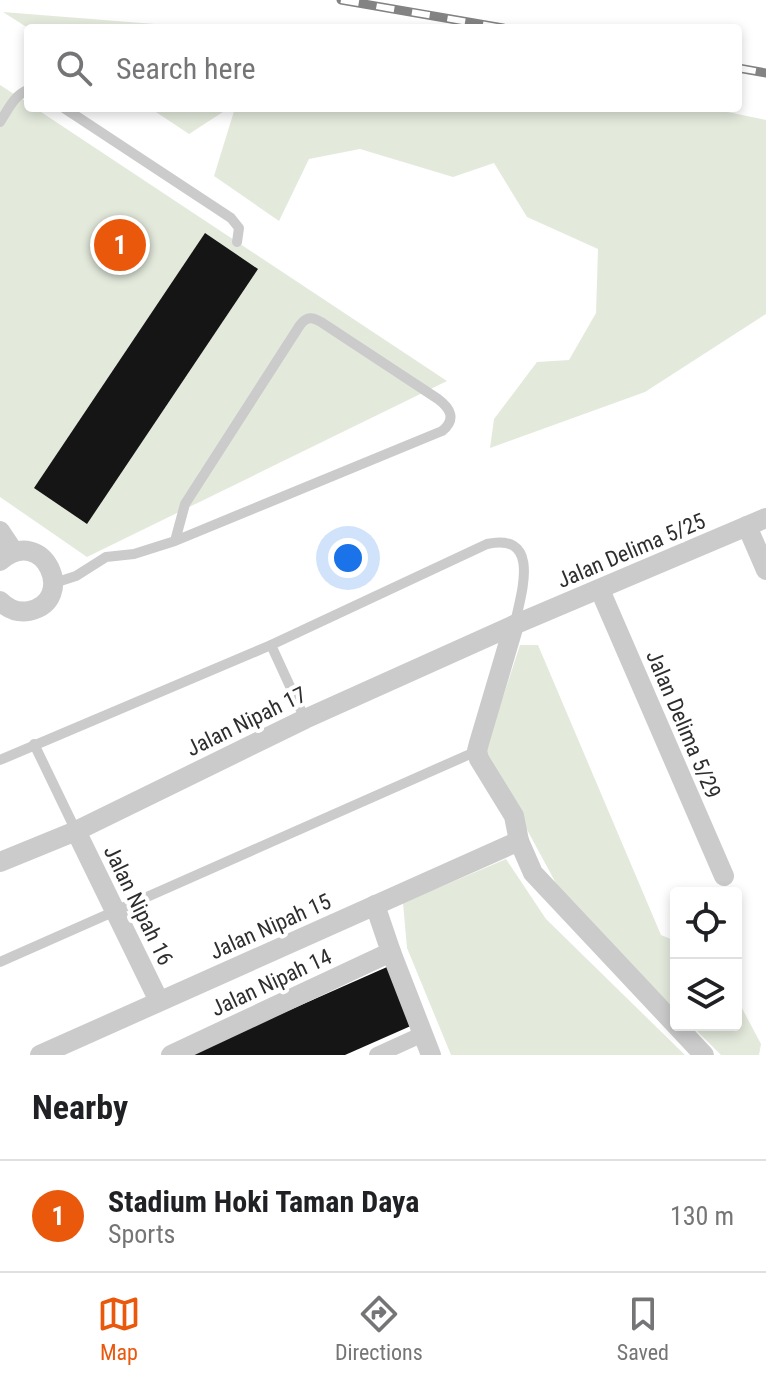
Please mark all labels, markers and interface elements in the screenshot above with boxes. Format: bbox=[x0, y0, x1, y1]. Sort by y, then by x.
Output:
search box bbox=[24, 24, 742, 112]
icon: search bbox=[52, 46, 96, 90]
text: Search here bbox=[116, 51, 256, 86]
pin: 1 bbox=[94, 215, 146, 275]
street label: Jalan Delima 5/25 bbox=[553, 508, 709, 593]
your location bbox=[328, 538, 368, 578]
street label: Jalan Delima 5/29 bbox=[641, 646, 726, 802]
street label: Jalan Nipah 17 bbox=[182, 682, 310, 761]
street label: Jalan Nipah 16 bbox=[99, 841, 178, 969]
map controls bbox=[670, 887, 742, 1031]
button: locate bbox=[670, 887, 742, 959]
street label: Jalan Nipah 15 bbox=[206, 889, 335, 964]
street label: Jalan Nipah 14 bbox=[207, 944, 335, 1021]
button: layers bbox=[670, 959, 742, 1031]
text: Nearby bbox=[32, 1087, 128, 1127]
text: Stadium Hoki Taman Daya bbox=[108, 1184, 419, 1219]
text: 1 bbox=[51, 1201, 65, 1231]
text: 130 m bbox=[670, 1201, 734, 1231]
text: Sports bbox=[108, 1219, 175, 1249]
tab: Map bbox=[97, 1292, 141, 1365]
tab: Directions bbox=[335, 1292, 423, 1365]
tab: Saved bbox=[617, 1292, 669, 1365]

